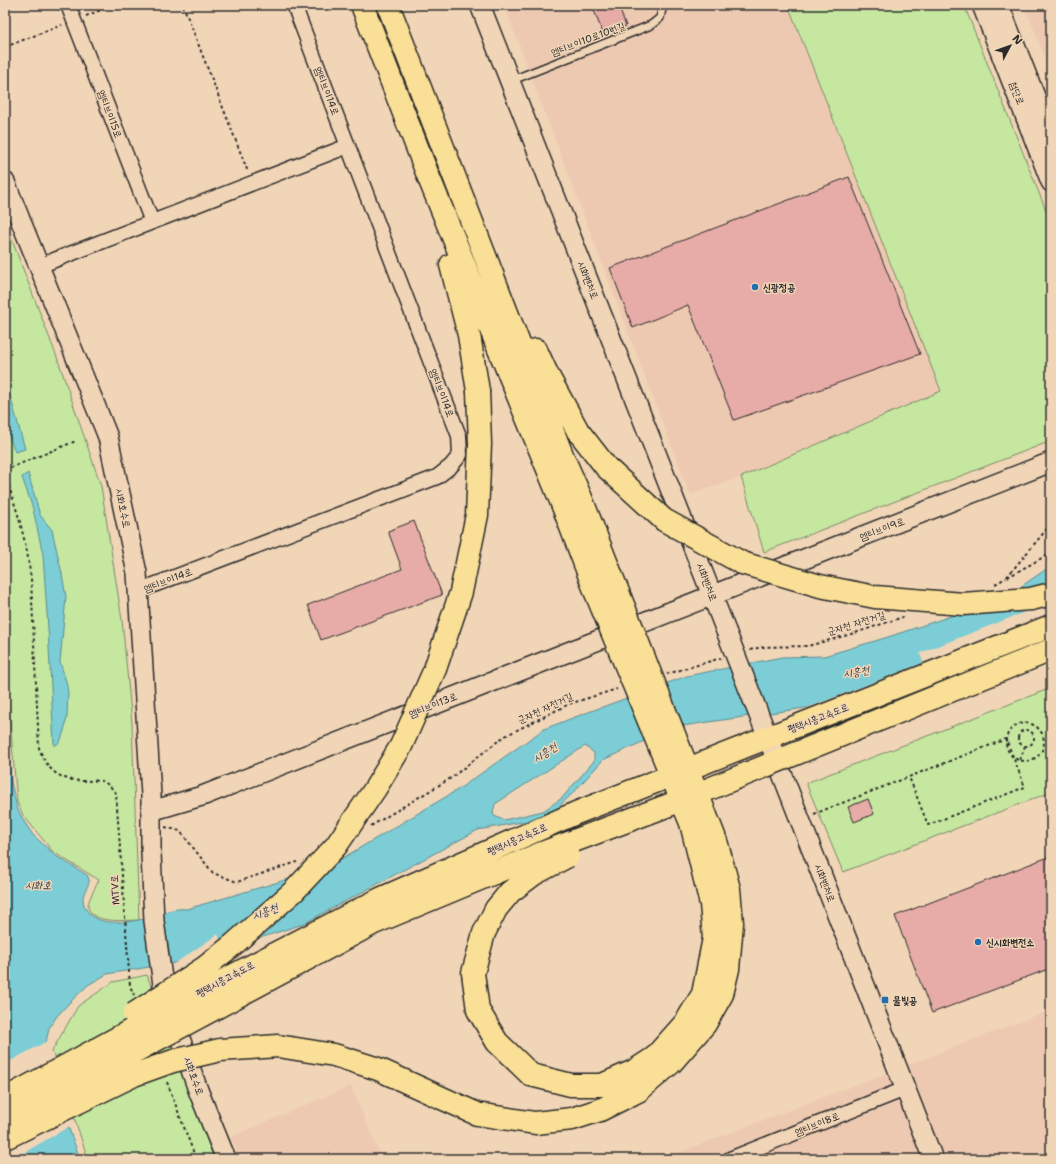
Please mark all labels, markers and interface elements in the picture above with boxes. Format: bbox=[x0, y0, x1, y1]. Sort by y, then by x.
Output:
street label: 엠티브이10로10번길 bbox=[549, 19, 627, 59]
north arrow bbox=[990, 26, 1030, 66]
text: N bbox=[1009, 32, 1026, 48]
street label: 엠티브이14로 bbox=[312, 65, 342, 117]
street label: 첨단로 bbox=[1007, 79, 1027, 107]
street label: 엠티브이15로 bbox=[95, 88, 125, 140]
street label: 시화벤처로 bbox=[574, 259, 602, 301]
place label: 신광정공 bbox=[763, 281, 795, 294]
marker: 신광정공 bbox=[750, 282, 760, 292]
street label: 엠티브이14로 bbox=[427, 367, 457, 419]
street label: 시화호수로 bbox=[112, 487, 134, 529]
street label: 엠티브이9로 bbox=[858, 514, 906, 544]
street label: 시화벤처로 bbox=[694, 561, 720, 603]
street label: 엠티브이14로 bbox=[142, 565, 194, 595]
street label: 군자천 자전거길 bbox=[826, 608, 886, 638]
water label: 시흥천 bbox=[842, 662, 871, 681]
street label: 엠티브이13로 bbox=[407, 689, 459, 721]
street label: 군자천 자전거길 bbox=[515, 689, 575, 727]
street label: 평택시흥고속도로 bbox=[786, 700, 850, 736]
water label: 시흥천 bbox=[530, 739, 561, 766]
street label: 평택시흥고속도로 bbox=[485, 820, 549, 858]
street label: 시화벤처로 bbox=[812, 862, 838, 904]
street label: MTV로 bbox=[107, 875, 123, 905]
water label: 시화호 bbox=[25, 878, 51, 893]
water label: 시흥천 bbox=[250, 900, 281, 924]
place label: 신시화변전소 bbox=[986, 936, 1034, 949]
marker: 신시화변전소 bbox=[973, 937, 983, 947]
street label: 평택시흥고속도로 bbox=[194, 958, 256, 1000]
place label: 물빛공 bbox=[892, 994, 917, 1007]
marker: 물빛공 bbox=[880, 995, 890, 1005]
street label: 시화호수로 bbox=[181, 1055, 207, 1097]
street label: 엠티브이8로 bbox=[793, 1109, 841, 1139]

